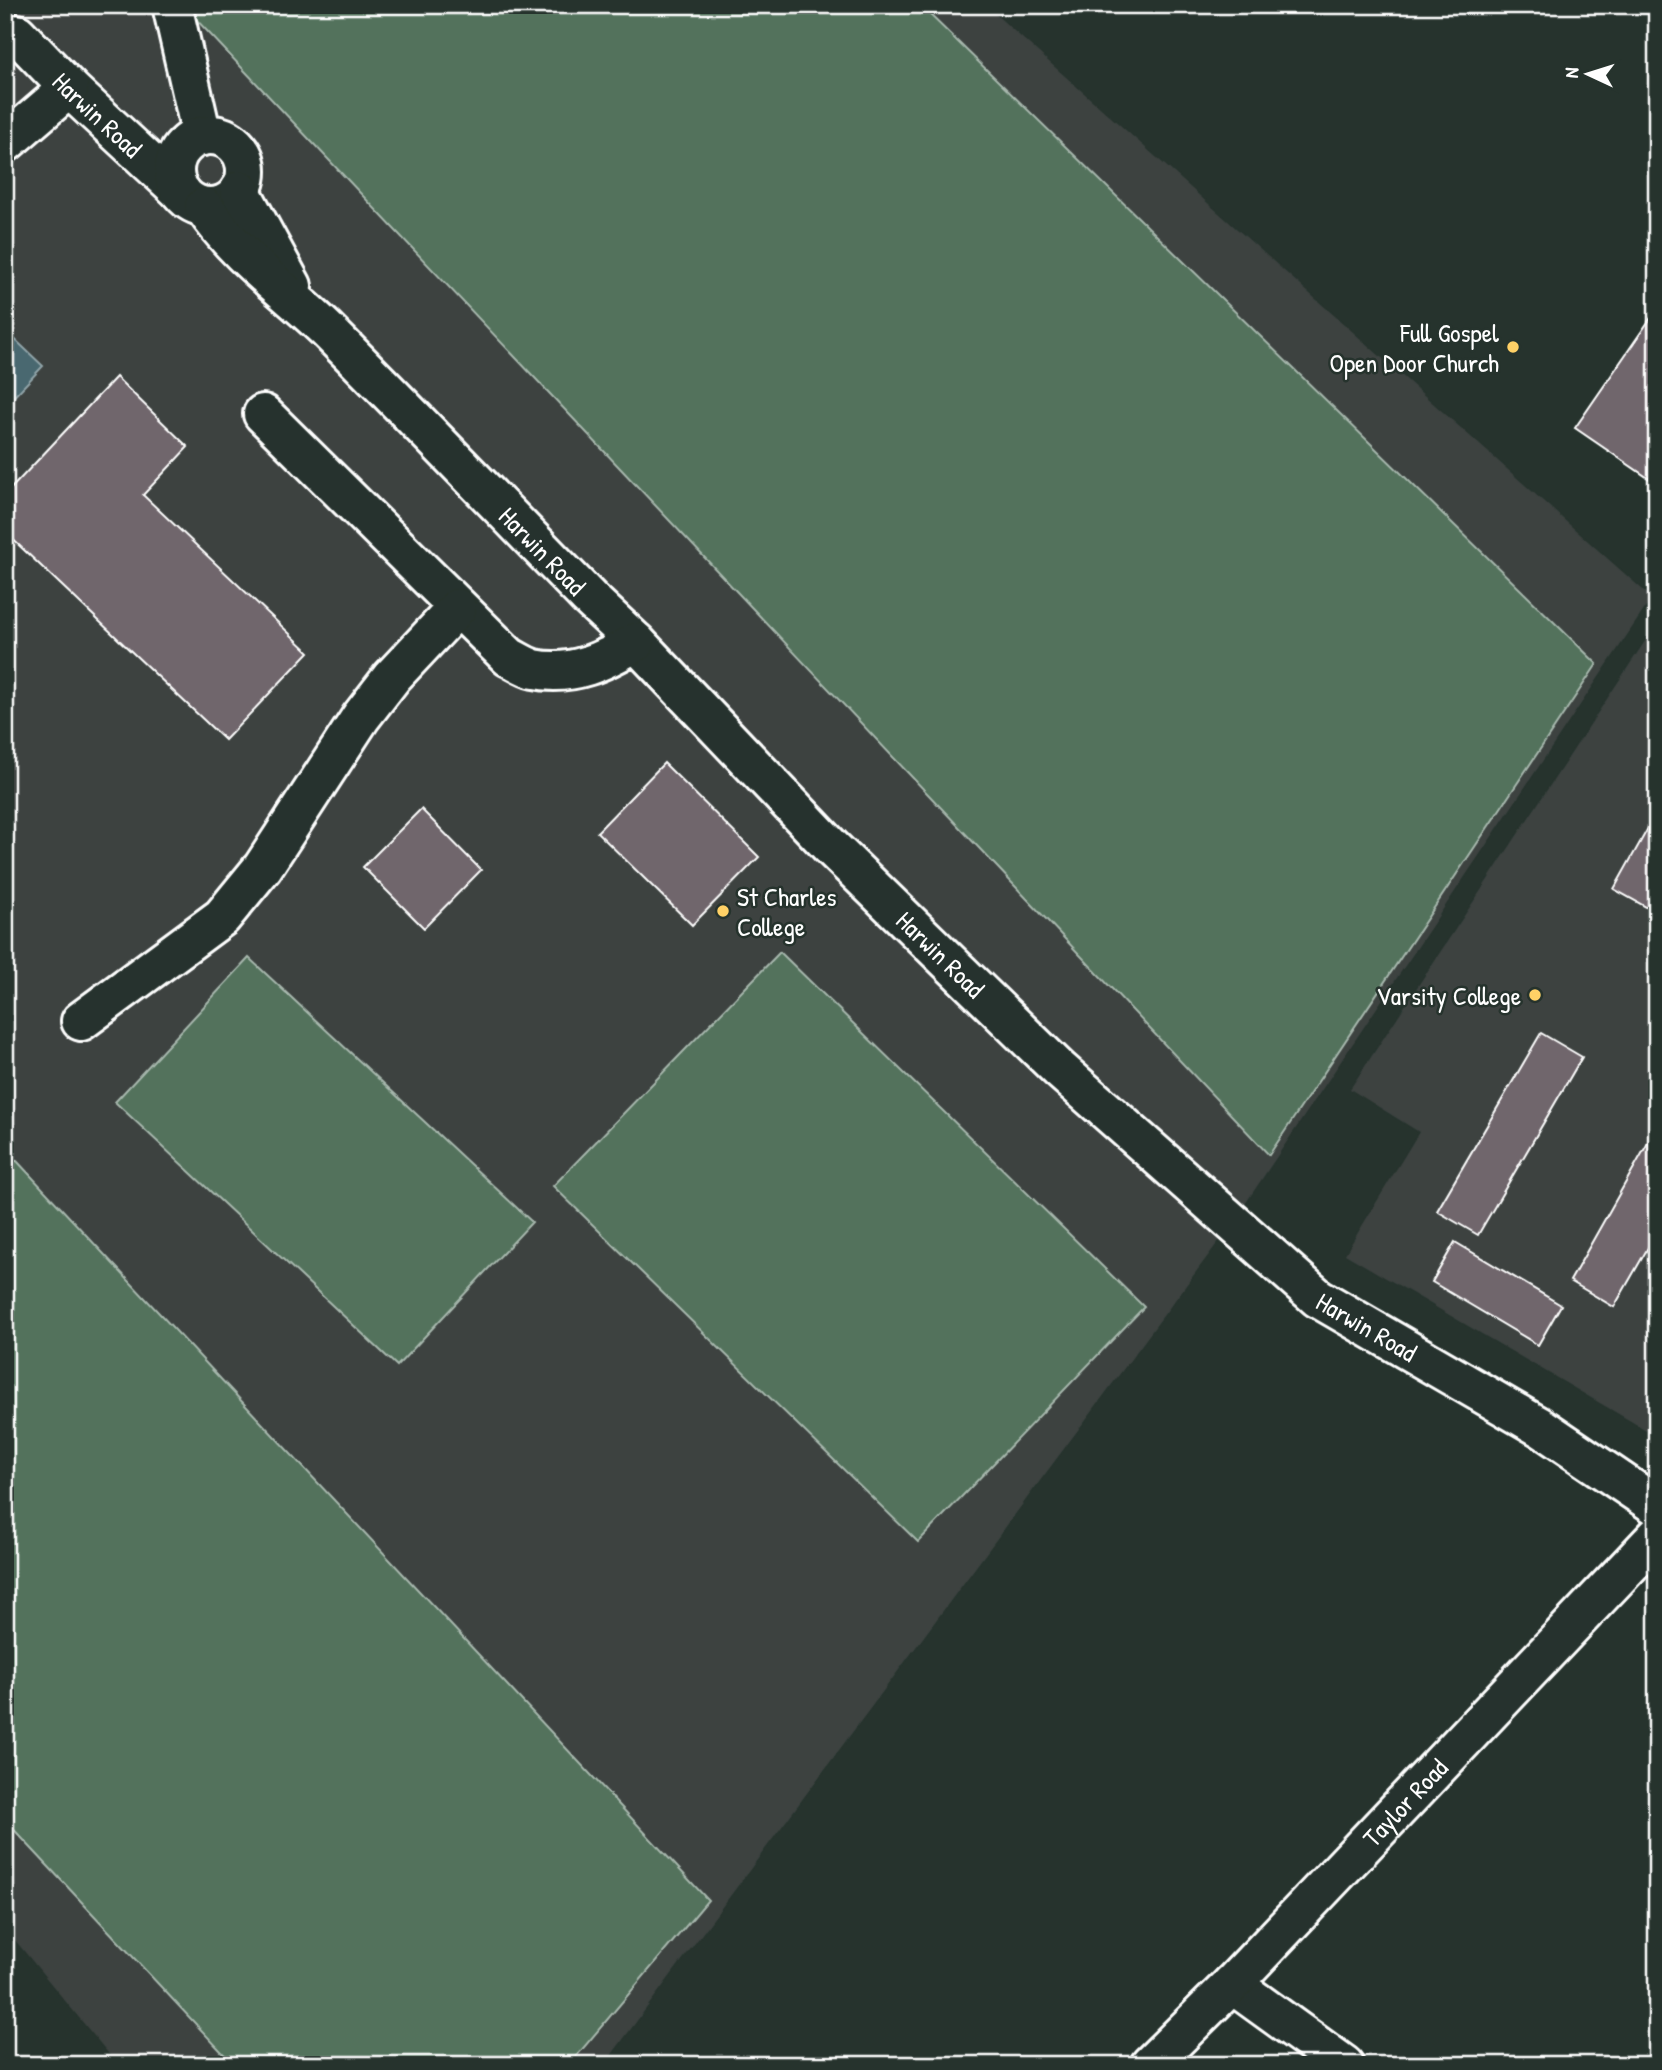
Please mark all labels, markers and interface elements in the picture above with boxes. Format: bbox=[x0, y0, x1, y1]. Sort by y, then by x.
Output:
north arrow bbox=[1554, 38, 1624, 108]
street label: Harwin Road bbox=[45, 64, 150, 165]
text: N bbox=[1558, 67, 1584, 79]
place label: Full Gospel Open Door Church bbox=[1329, 315, 1499, 380]
marker: Full Gospel Open Door Church bbox=[1505, 339, 1521, 355]
street label: Harwin Road bbox=[492, 499, 594, 602]
place label: St Charles College bbox=[737, 879, 837, 944]
marker: St Charles College bbox=[715, 903, 731, 919]
street label: Harwin Road bbox=[889, 903, 993, 1005]
place label: Varsity College bbox=[1376, 978, 1521, 1013]
marker: Varsity College bbox=[1527, 987, 1543, 1003]
street label: Harwin Road bbox=[1310, 1283, 1424, 1369]
street label: Taylor Road bbox=[1354, 1750, 1455, 1854]

